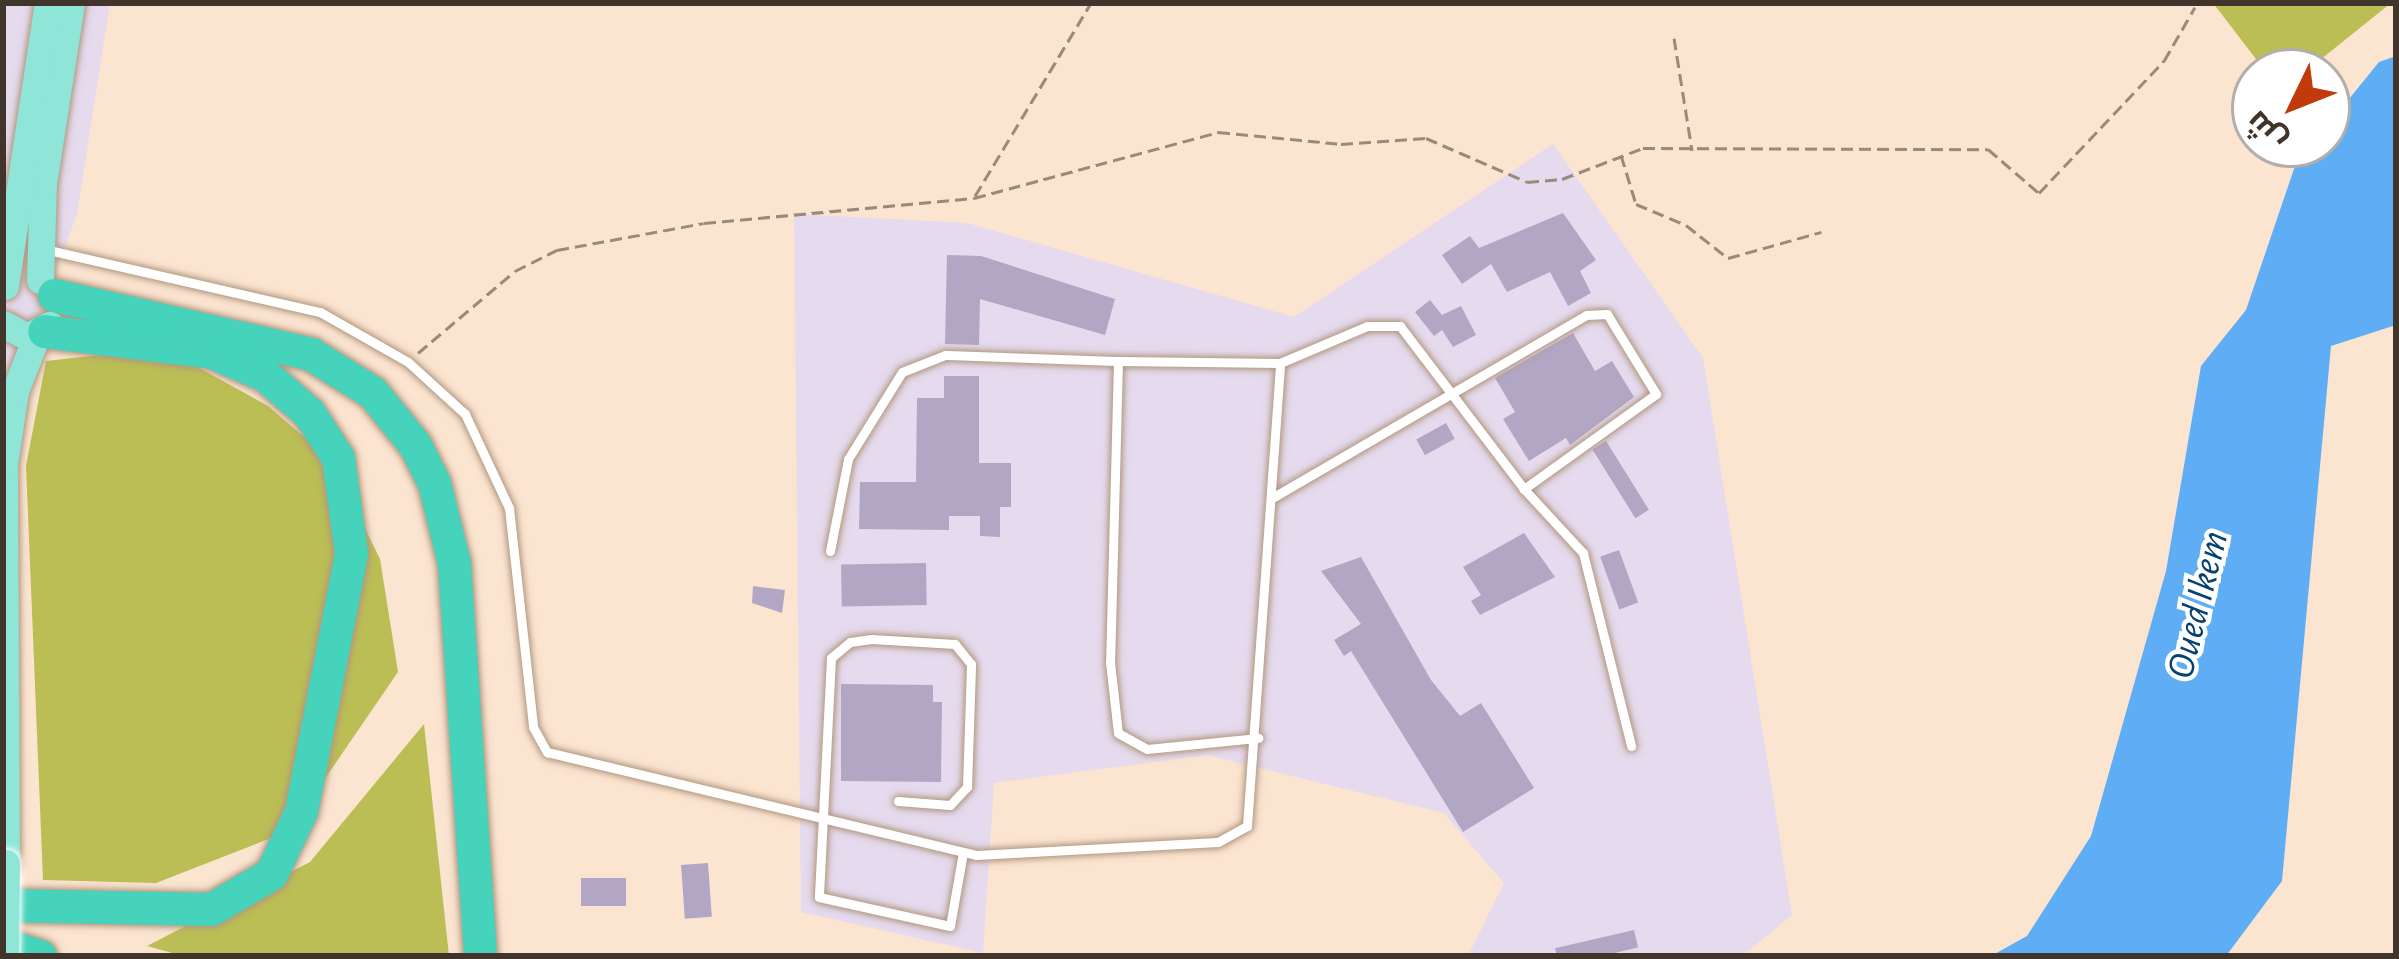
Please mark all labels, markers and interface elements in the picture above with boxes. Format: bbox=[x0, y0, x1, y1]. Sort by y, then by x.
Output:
north arrow bbox=[2231, 48, 2351, 168]
text: ش bbox=[2240, 104, 2293, 158]
water label: Oued Ikem bbox=[2158, 526, 2240, 684]

